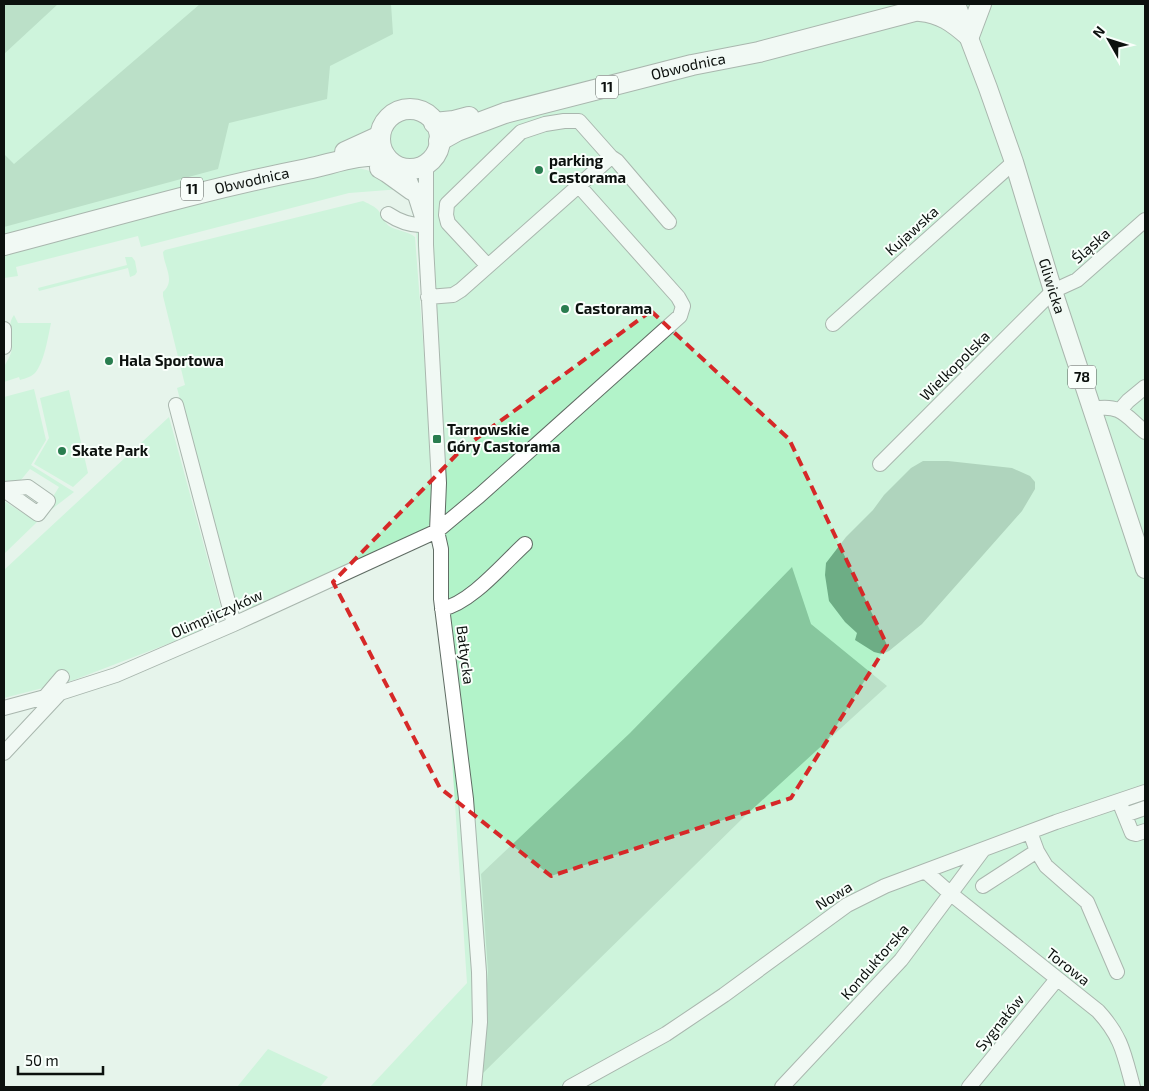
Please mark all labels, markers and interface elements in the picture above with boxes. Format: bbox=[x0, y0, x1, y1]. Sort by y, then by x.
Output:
north arrow bbox=[1084, 15, 1134, 65]
text: N bbox=[1089, 22, 1108, 41]
street label: Obwodnica bbox=[649, 49, 727, 83]
road number: 11 bbox=[596, 75, 618, 98]
place label: parking Castorama bbox=[549, 151, 626, 186]
street label: Obwodnica bbox=[212, 163, 291, 197]
marker: parking Castorama bbox=[533, 164, 545, 176]
road number: 11 bbox=[181, 178, 203, 200]
street label: Kujawska bbox=[881, 202, 942, 260]
street label: Śląska bbox=[1068, 224, 1113, 267]
street label: Gliwicka bbox=[1036, 256, 1070, 316]
place label: Castorama bbox=[575, 299, 652, 317]
marker: Castorama bbox=[559, 303, 571, 315]
street label: Wielkopolska bbox=[916, 327, 993, 404]
place label: Hala Sportowa bbox=[119, 351, 224, 369]
marker: Hala Sportowa bbox=[103, 355, 115, 367]
road number: 78 bbox=[1068, 366, 1096, 388]
place label: Tarnowskie Góry Castorama bbox=[447, 420, 560, 456]
marker: Tarnowskie Góry Castorama bbox=[431, 433, 443, 445]
place label: Skate Park bbox=[72, 441, 149, 459]
marker: Skate Park bbox=[56, 445, 68, 457]
street label: Olimpijczyków bbox=[168, 585, 266, 642]
street label: Bałtycka bbox=[453, 624, 479, 685]
street label: Nowa bbox=[812, 877, 855, 913]
street label: Konduktorska bbox=[836, 920, 912, 1003]
street label: Torowa bbox=[1043, 944, 1094, 989]
street label: Sygnałów bbox=[971, 991, 1027, 1054]
scale bar bbox=[18, 1044, 102, 1076]
text: 50 m bbox=[25, 1051, 59, 1069]

